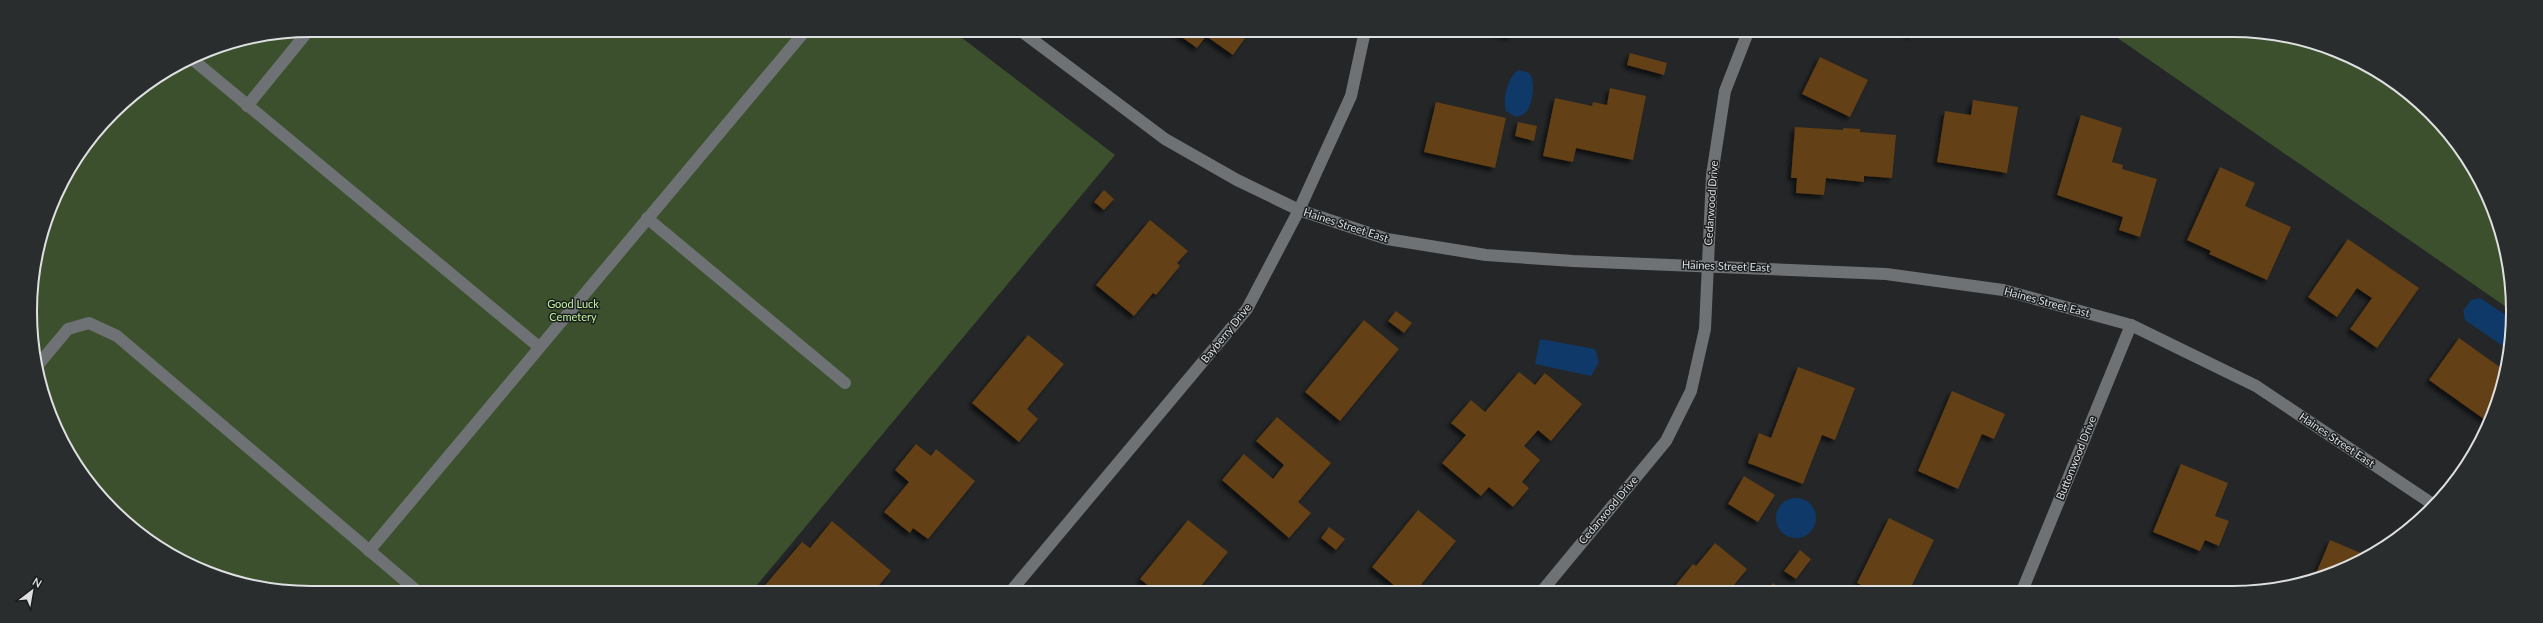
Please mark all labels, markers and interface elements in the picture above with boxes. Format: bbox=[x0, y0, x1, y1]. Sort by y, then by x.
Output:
street label: Cedarwood Drive bbox=[1701, 160, 1720, 246]
street label: Haines Street East bbox=[1302, 205, 1390, 244]
street label: Haines Street East bbox=[1682, 257, 1770, 274]
street label: Haines Street East bbox=[2003, 284, 2091, 319]
park label: Good Luck Cemetery bbox=[547, 297, 599, 323]
street label: Bayberry Drive bbox=[1198, 300, 1254, 365]
street label: Haines Street East bbox=[2297, 410, 2377, 470]
street label: Buttonwood Drive bbox=[2053, 414, 2098, 502]
street label: Cedarwood Drive bbox=[1575, 473, 1640, 546]
north arrow bbox=[12, 571, 52, 611]
text: N bbox=[30, 574, 44, 590]

